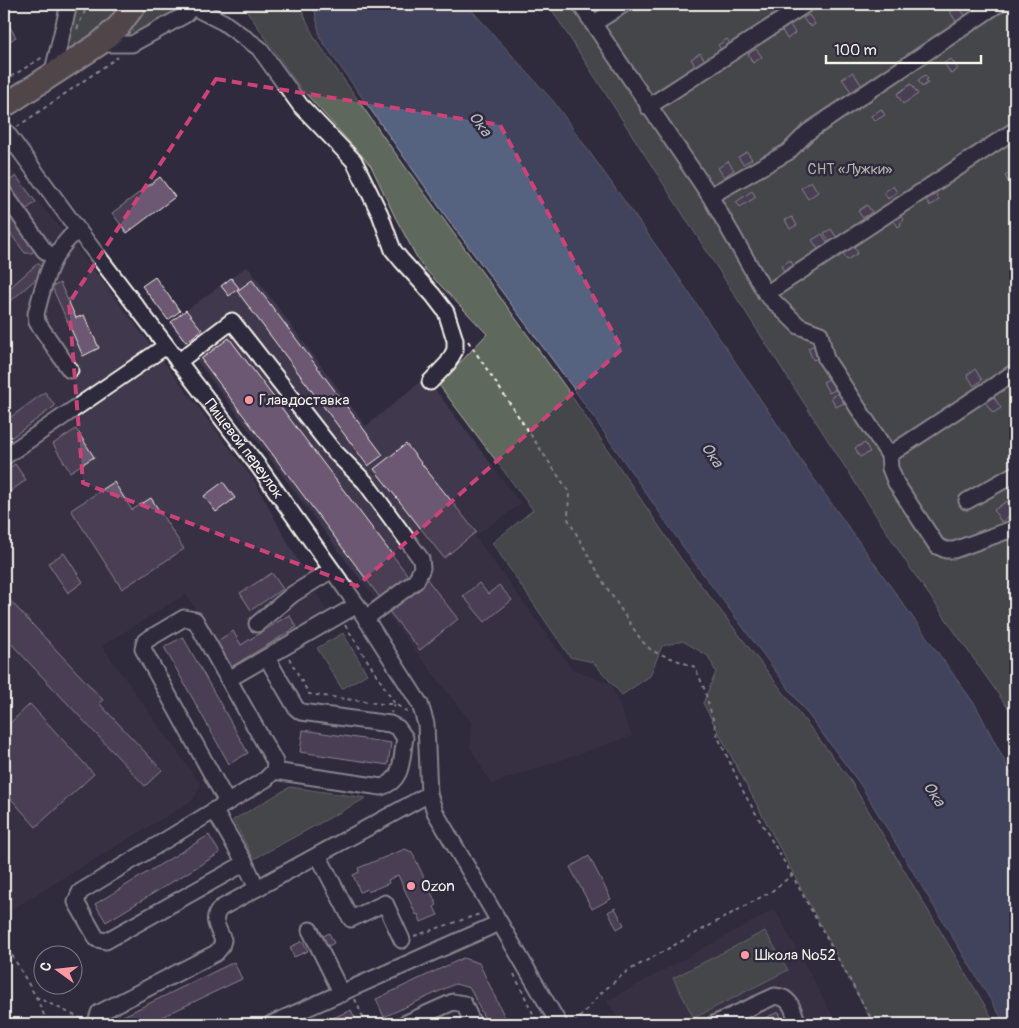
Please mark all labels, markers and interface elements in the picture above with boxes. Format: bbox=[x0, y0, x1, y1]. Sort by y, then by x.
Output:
scale bar bbox=[826, 32, 982, 64]
text: 100 m bbox=[834, 41, 877, 60]
water label: Ока bbox=[464, 108, 497, 142]
park label: СНТ «Лужки» bbox=[808, 160, 893, 179]
place label: Главдоставка bbox=[259, 391, 349, 410]
marker: Главдоставка bbox=[243, 394, 255, 406]
street label: Пищевой переулок bbox=[201, 395, 288, 503]
water label: Ока bbox=[697, 439, 728, 473]
water label: Ока bbox=[919, 778, 950, 812]
place label: Ozon bbox=[421, 877, 455, 896]
marker: Ozon bbox=[405, 880, 417, 892]
north arrow bbox=[32, 946, 82, 996]
place label: Школа №52 bbox=[755, 946, 836, 965]
marker: Школа №52 bbox=[739, 949, 751, 961]
text: С bbox=[37, 960, 55, 973]

